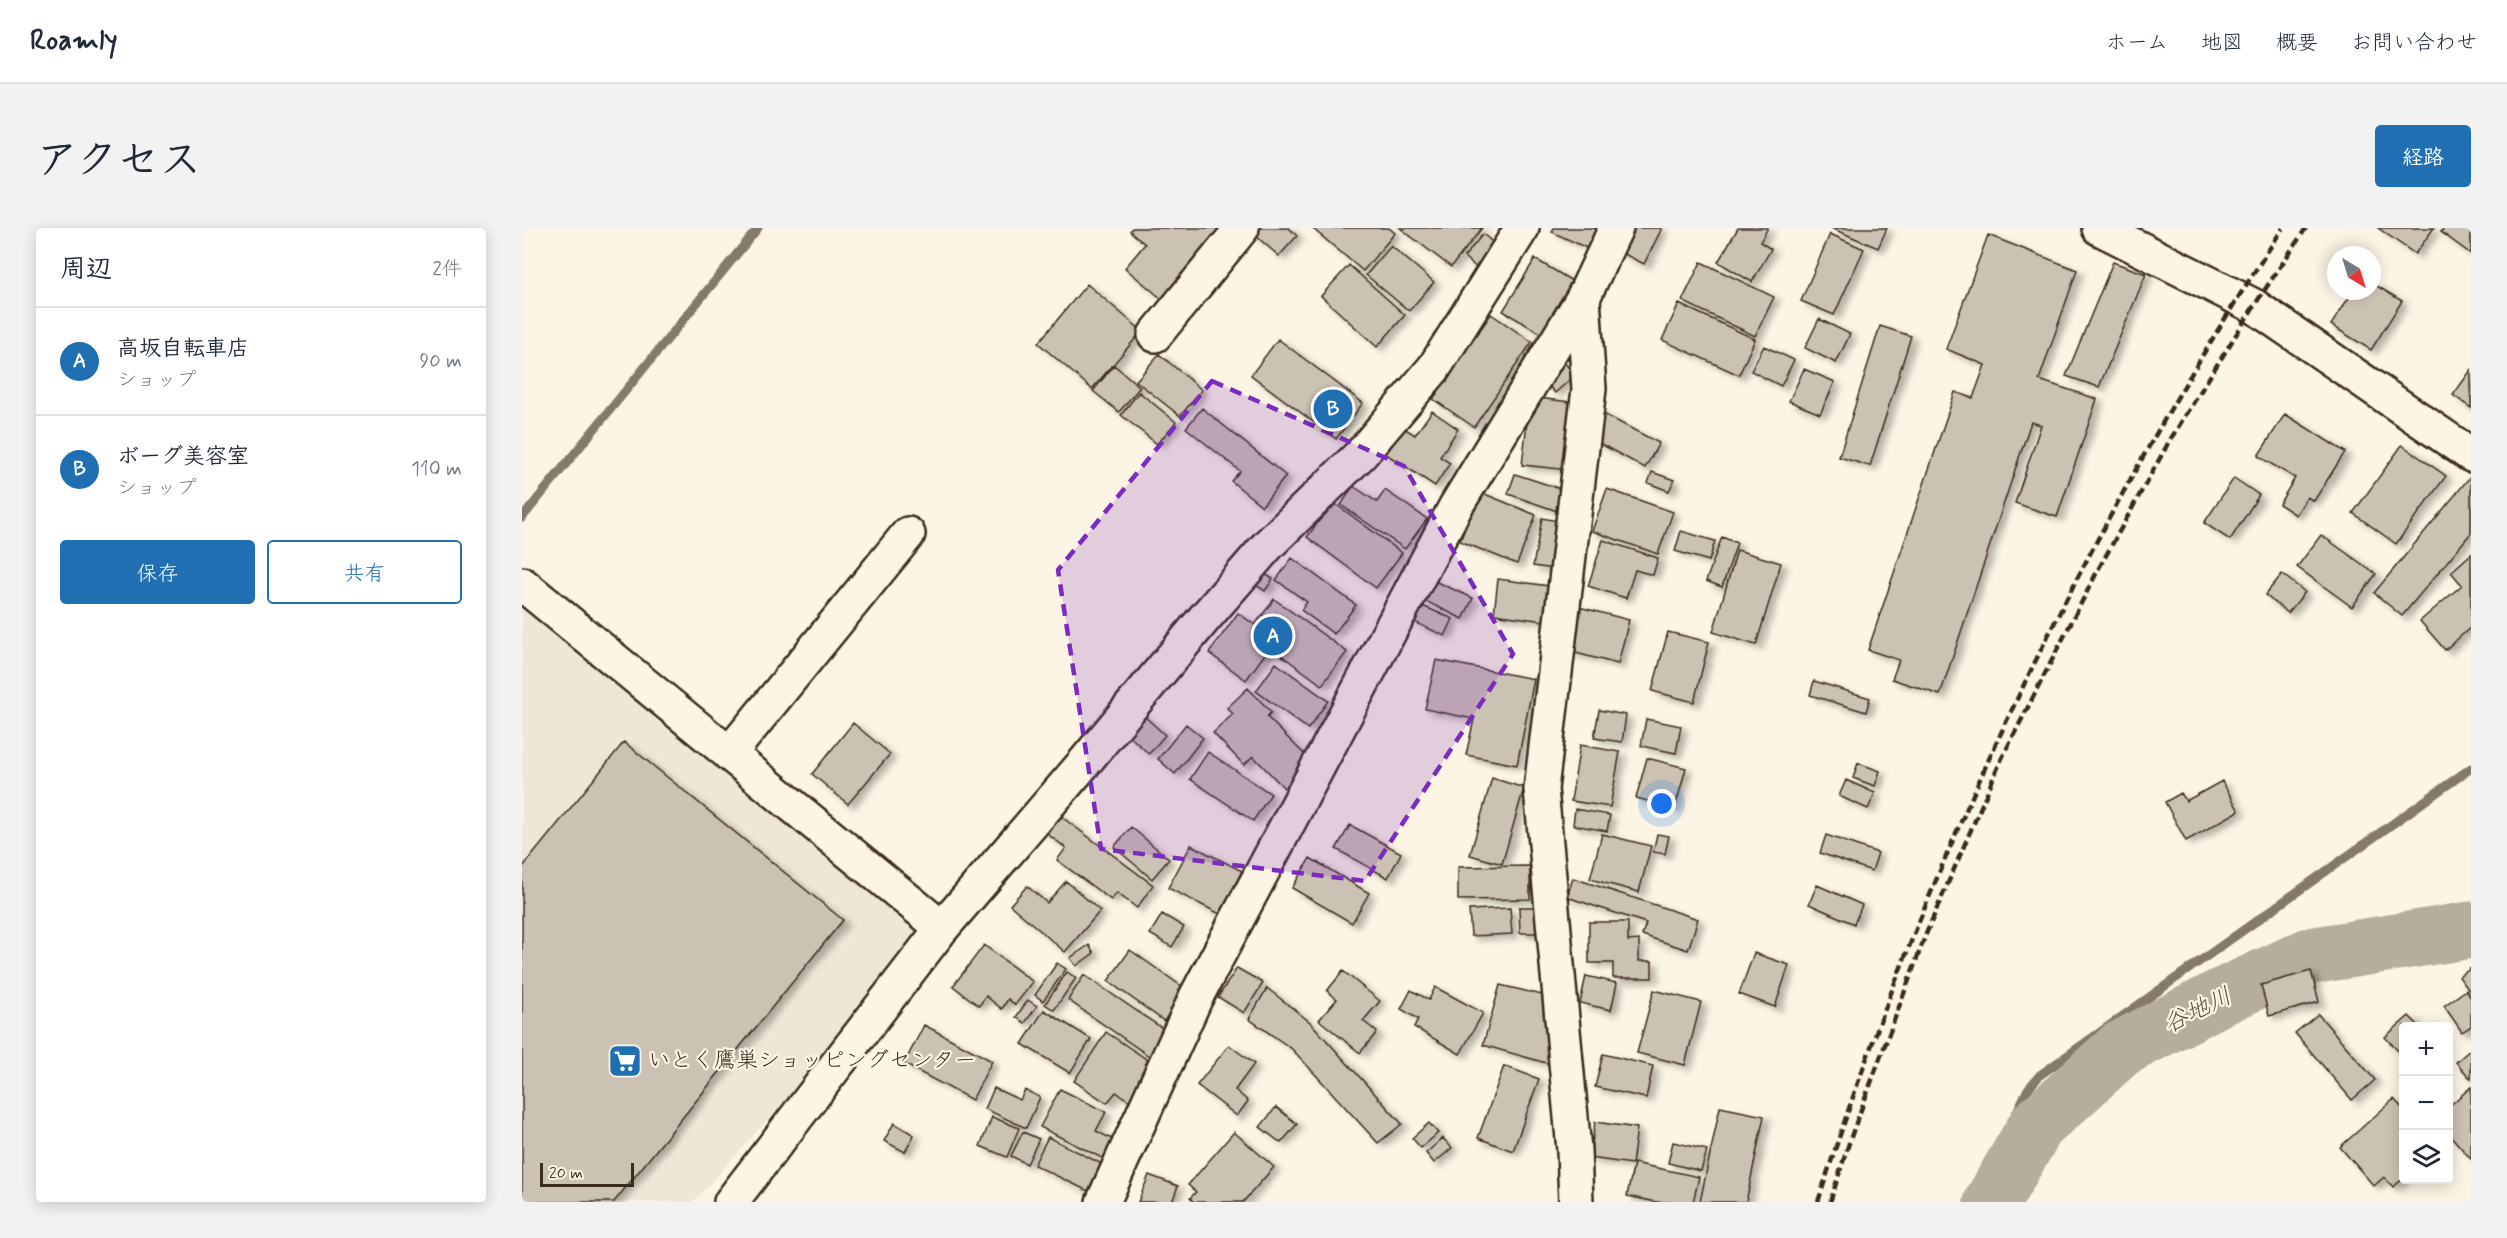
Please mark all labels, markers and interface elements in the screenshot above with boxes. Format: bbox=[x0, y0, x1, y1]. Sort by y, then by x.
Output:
text: Roamly bbox=[30, 23, 118, 60]
text: ホーム bbox=[2106, 29, 2168, 57]
text: 地図 bbox=[2201, 29, 2243, 57]
text: 概要 bbox=[2276, 29, 2318, 57]
text: お問い合わせ bbox=[2351, 29, 2477, 57]
button: 経路 bbox=[2375, 125, 2471, 187]
text: アクセス bbox=[36, 134, 201, 189]
north arrow bbox=[2327, 246, 2381, 300]
text: 周辺 bbox=[60, 253, 112, 287]
text: 2件 bbox=[432, 256, 462, 283]
text: 高坂自転車店 bbox=[117, 335, 249, 363]
text: A bbox=[73, 348, 86, 375]
text: 90 m bbox=[419, 348, 462, 375]
text: ショップ bbox=[117, 367, 196, 394]
pin: B bbox=[1314, 386, 1352, 432]
text: ボーグ美容室 bbox=[117, 443, 249, 471]
text: B bbox=[73, 456, 86, 483]
text: 110 m bbox=[411, 456, 462, 483]
text: ショップ bbox=[117, 475, 196, 502]
button: 保存 bbox=[60, 540, 255, 604]
button: 共有 bbox=[267, 540, 462, 604]
pin: A bbox=[1254, 614, 1293, 658]
your location bbox=[1647, 789, 1676, 818]
water label: 谷地川 bbox=[2159, 981, 2237, 1041]
map controls bbox=[2399, 1022, 2453, 1184]
button: + bbox=[2399, 1022, 2453, 1076]
supermarket icon: いとく鷹巣ショッピングセンター bbox=[607, 1043, 643, 1079]
place label: いとく鷹巣ショッピングセンター bbox=[648, 1047, 976, 1075]
button: − bbox=[2399, 1076, 2453, 1130]
button: layers bbox=[2399, 1130, 2453, 1184]
scale bar bbox=[540, 1160, 634, 1188]
text: 20 m bbox=[549, 1163, 583, 1184]

